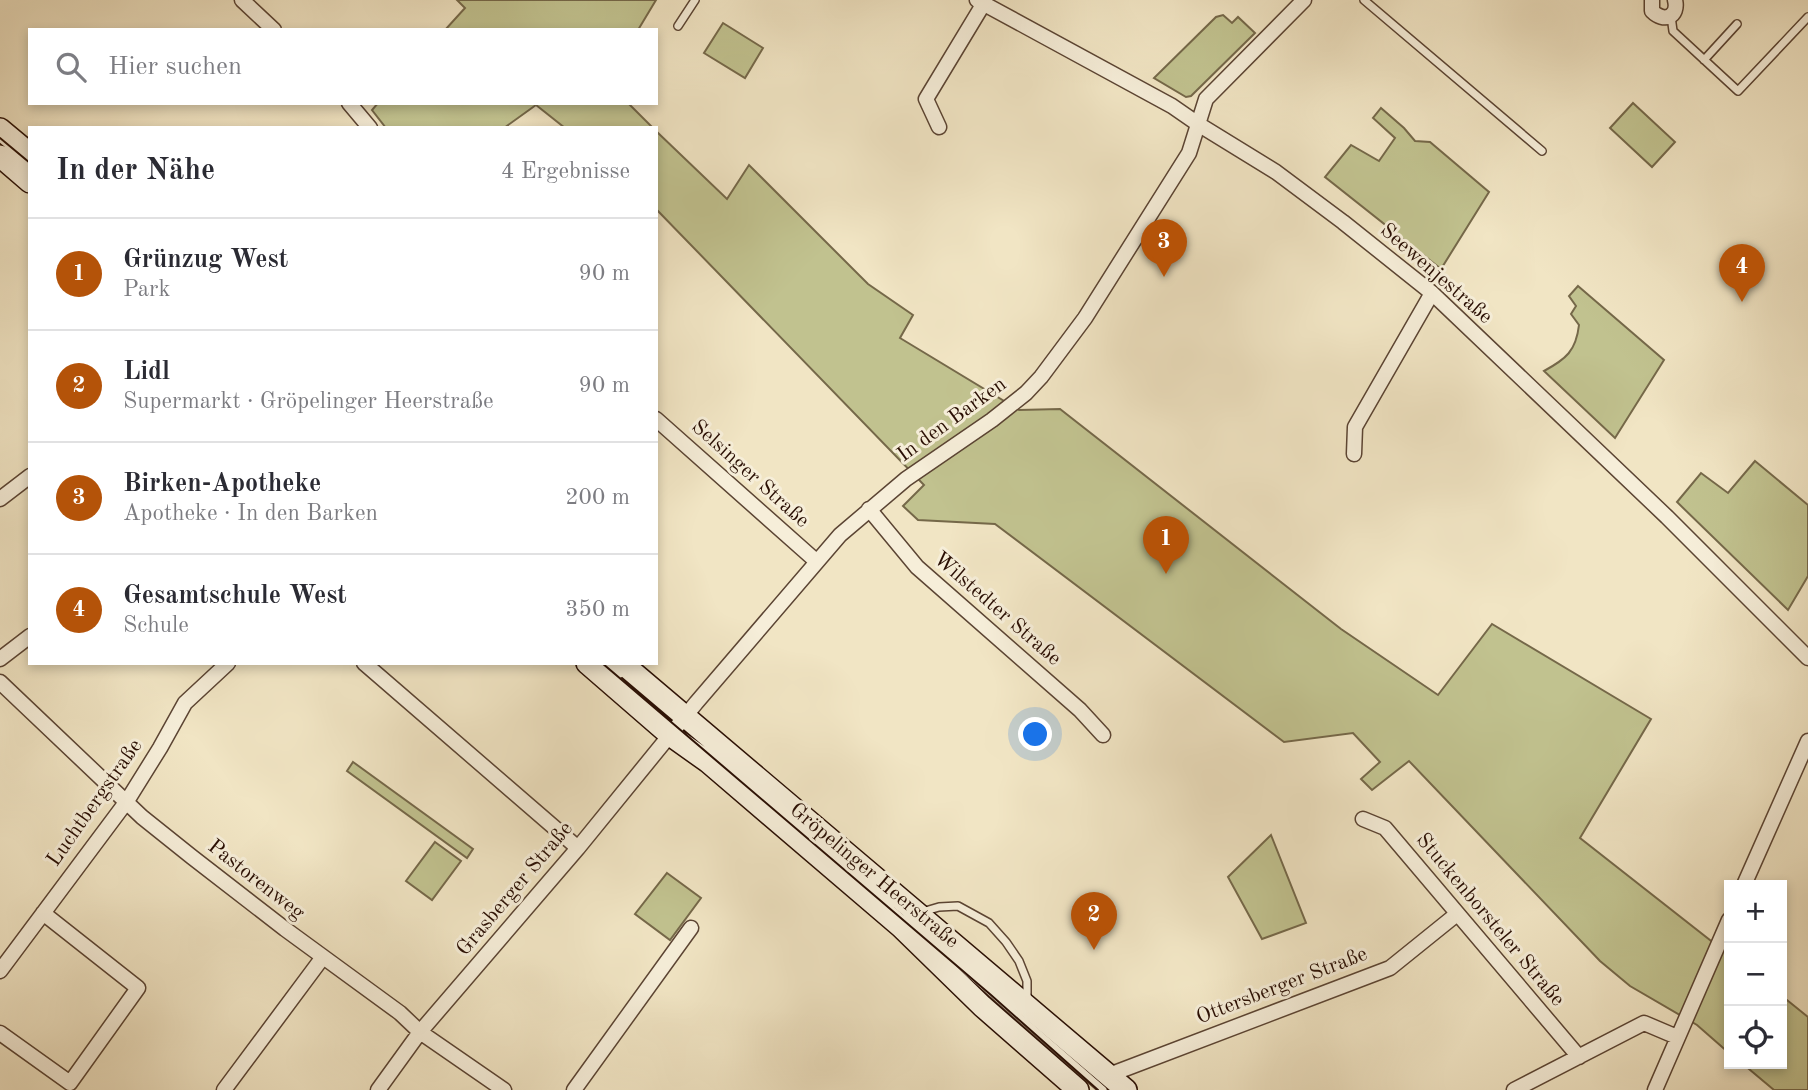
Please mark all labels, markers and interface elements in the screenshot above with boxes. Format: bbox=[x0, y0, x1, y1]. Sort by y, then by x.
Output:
search box bbox=[28, 28, 658, 105]
icon: search bbox=[52, 48, 90, 86]
text: Hier suchen bbox=[108, 54, 242, 80]
text: In der Nähe bbox=[56, 156, 215, 186]
text: 4 Ergebnisse bbox=[501, 160, 630, 183]
pin: 3 bbox=[1141, 219, 1187, 277]
street label: Seewenjestraße bbox=[1376, 220, 1496, 328]
pin: 4 bbox=[1719, 244, 1765, 302]
text: Grünzug West bbox=[123, 247, 288, 273]
text: 1 bbox=[72, 262, 86, 285]
text: 90 m bbox=[579, 262, 630, 285]
text: Park bbox=[123, 278, 170, 301]
text: Lidl bbox=[123, 359, 170, 385]
text: 2 bbox=[72, 374, 86, 397]
text: 90 m bbox=[579, 374, 630, 397]
street label: In den Barken bbox=[894, 374, 1010, 466]
text: Supermarkt · Gröpelinger Heerstraße bbox=[123, 390, 494, 413]
street label: Selsinger Straße bbox=[687, 416, 813, 532]
text: Birken-Apotheke bbox=[123, 471, 321, 497]
text: 3 bbox=[72, 486, 86, 509]
text: 200 m bbox=[565, 486, 630, 509]
text: Apotheke · In den Barken bbox=[123, 502, 378, 525]
pin: 1 bbox=[1143, 516, 1189, 574]
street label: Wilstedter Straße bbox=[929, 548, 1065, 670]
text: Gesamtschule West bbox=[123, 583, 347, 609]
text: 4 bbox=[72, 598, 86, 621]
text: 350 m bbox=[565, 598, 630, 621]
text: Schule bbox=[123, 614, 189, 637]
your location bbox=[1018, 717, 1052, 751]
street label: Luchtbergstraße bbox=[43, 736, 147, 870]
street label: Gröpelinger Heerstraße bbox=[785, 799, 963, 953]
street label: Grasberger Straße bbox=[453, 818, 577, 960]
street label: Stuckenborsteler Straße bbox=[1412, 830, 1568, 1010]
street label: Pastorenweg bbox=[204, 836, 309, 925]
map controls bbox=[1724, 880, 1787, 1069]
button: + bbox=[1724, 880, 1787, 943]
pin: 2 bbox=[1071, 892, 1117, 950]
button: − bbox=[1724, 943, 1787, 1006]
street label: Ottersberger Straße bbox=[1194, 944, 1370, 1028]
button: locate bbox=[1724, 1006, 1787, 1069]

